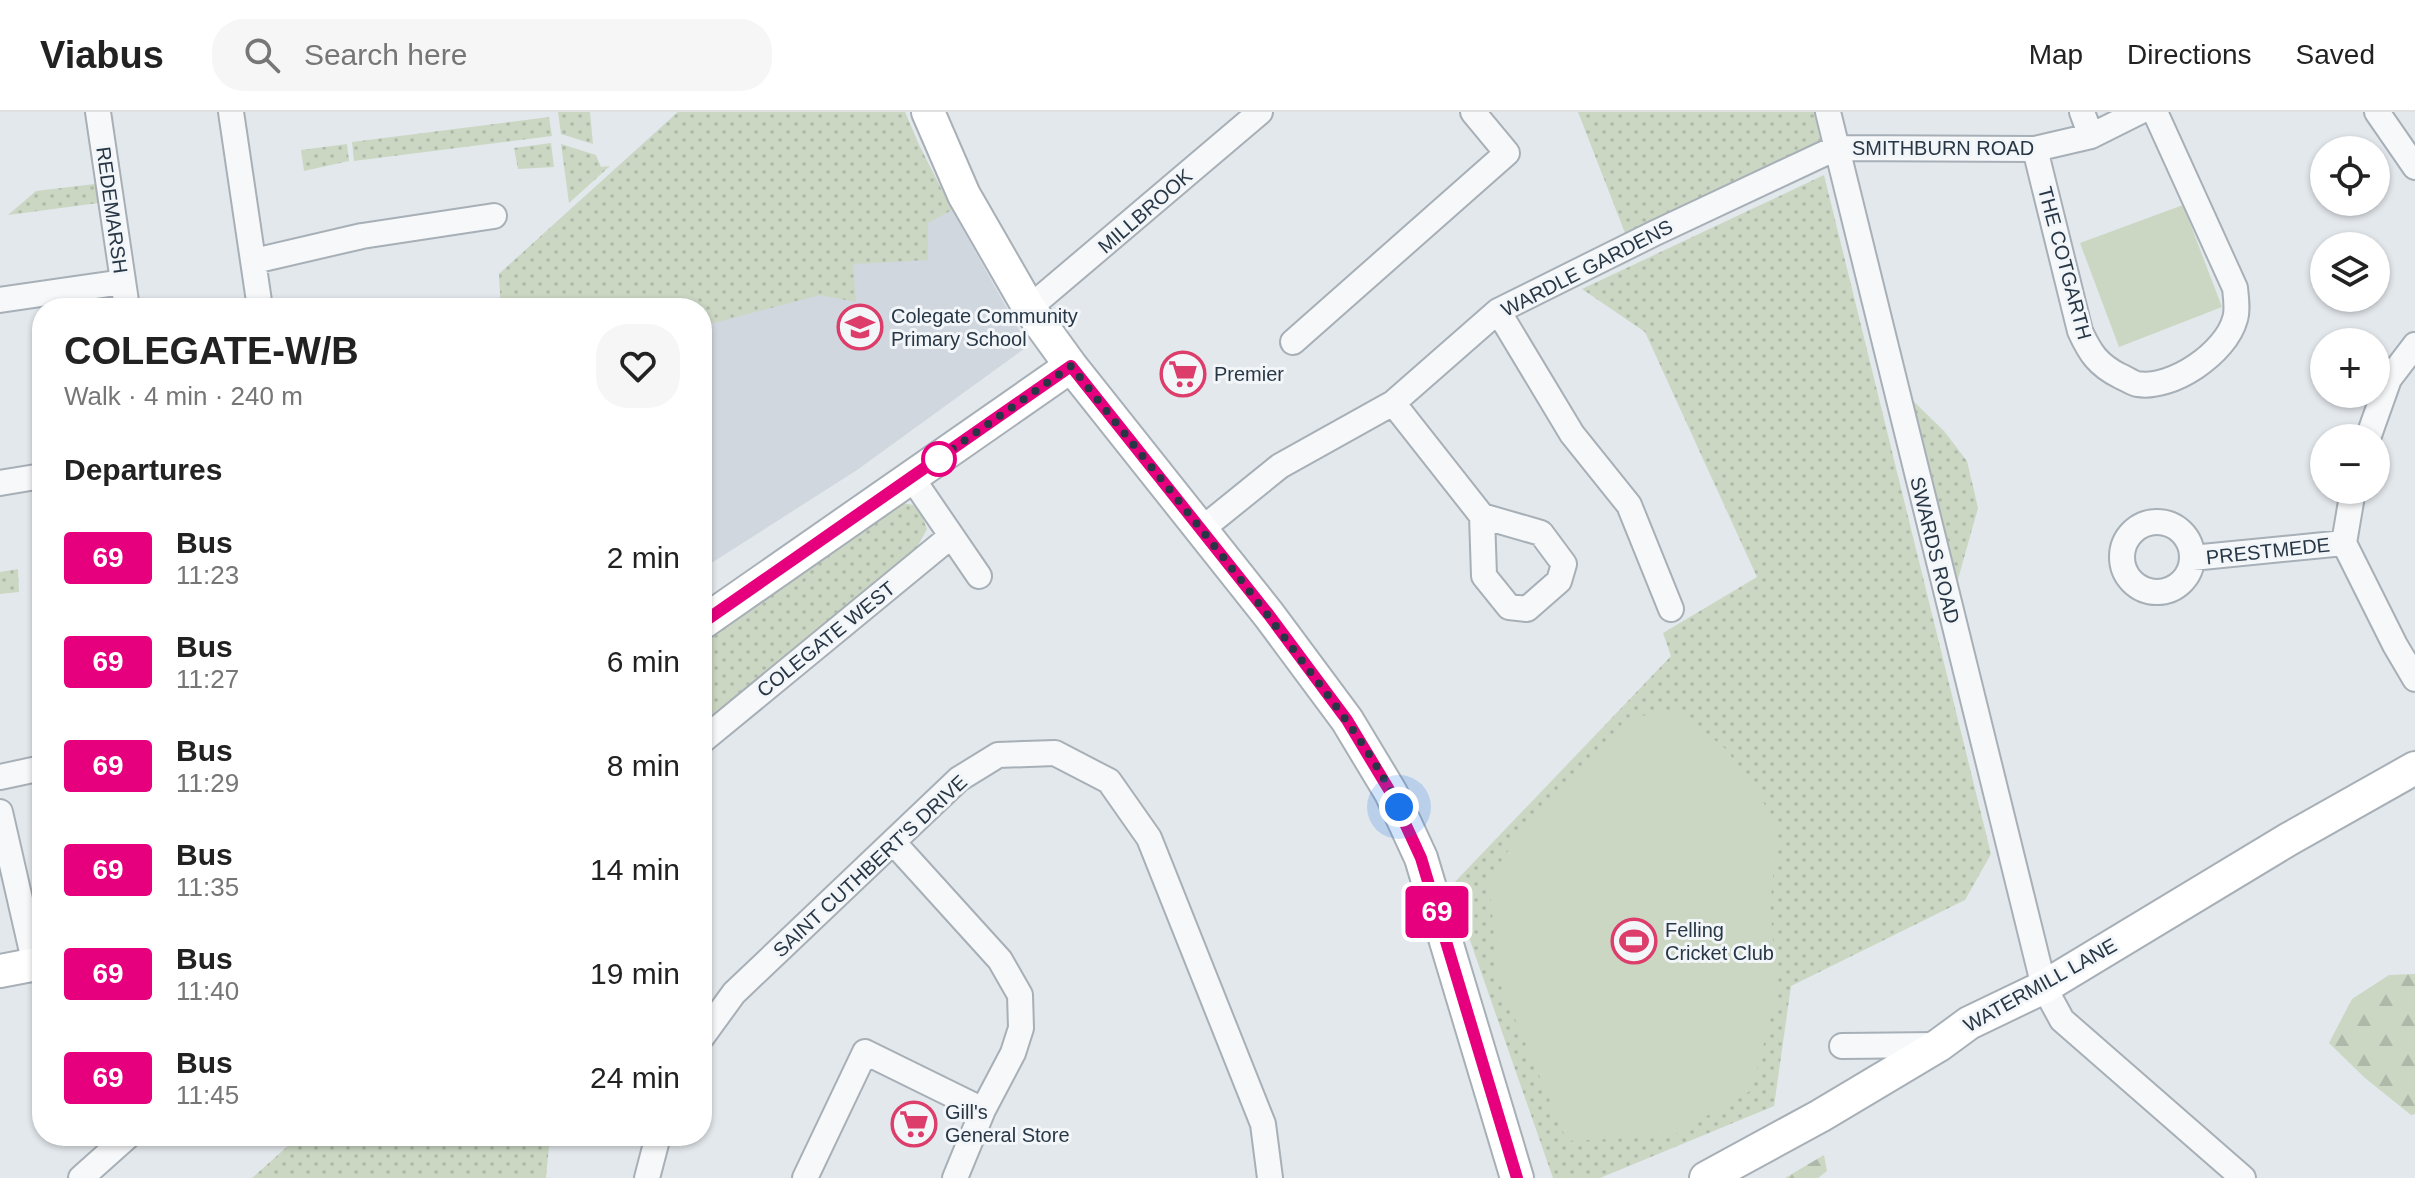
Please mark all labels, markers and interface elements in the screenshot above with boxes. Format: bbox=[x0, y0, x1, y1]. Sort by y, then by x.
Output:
search box bbox=[212, 19, 772, 91]
icon: search bbox=[240, 33, 284, 77]
text: Viabus bbox=[40, 34, 164, 76]
text: Search here bbox=[304, 38, 467, 71]
text: Map bbox=[2029, 39, 2083, 70]
text: Directions bbox=[2127, 39, 2252, 70]
text: Saved bbox=[2296, 39, 2375, 70]
map controls bbox=[2310, 136, 2390, 504]
button: locate bbox=[2310, 136, 2390, 216]
street label: SMITHBURN ROAD bbox=[1852, 137, 2034, 159]
street label: REDEMARSH bbox=[92, 145, 132, 275]
street label: MILLBROOK bbox=[1094, 164, 1197, 258]
street label: THE COTGARTH bbox=[2034, 184, 2096, 342]
street label: WARDLE GARDENS bbox=[1498, 215, 1676, 321]
button: layers bbox=[2310, 232, 2390, 312]
school or university icon: Colegate Community Primary School bbox=[836, 303, 884, 351]
place label: Colegate Community Primary School bbox=[891, 305, 1078, 350]
button: heart bbox=[596, 324, 680, 408]
button: + bbox=[2310, 328, 2390, 408]
text: COLEGATE-W/B bbox=[64, 330, 359, 372]
supermarket icon: Premier bbox=[1159, 350, 1207, 398]
place label: Premier bbox=[1214, 363, 1284, 385]
text: Walk · 4 min · 240 m bbox=[64, 381, 303, 411]
button: − bbox=[2310, 424, 2390, 504]
unlabelled marker bbox=[922, 442, 956, 476]
text: Departures bbox=[64, 453, 222, 486]
street label: SWARDS ROAD bbox=[1906, 474, 1964, 626]
text: Bus bbox=[176, 526, 233, 559]
street label: PRESTMEDE bbox=[2205, 534, 2331, 568]
text: 2 min bbox=[607, 541, 680, 574]
text: 69 bbox=[92, 542, 124, 573]
text: 11:23 bbox=[176, 560, 239, 590]
street label: COLEGATE WEST bbox=[753, 577, 899, 701]
text: Bus bbox=[176, 630, 233, 663]
text: 6 min bbox=[607, 645, 680, 678]
text: 69 bbox=[92, 646, 124, 677]
text: 11:27 bbox=[176, 664, 239, 694]
text: Bus bbox=[176, 734, 233, 767]
text: 8 min bbox=[607, 749, 680, 782]
text: 69 bbox=[92, 750, 124, 781]
text: 11:29 bbox=[176, 768, 239, 798]
street label: SAINT CUTHBERT'S DRIVE bbox=[769, 770, 971, 962]
your location bbox=[1379, 787, 1419, 827]
text: Bus bbox=[176, 838, 233, 871]
text: 14 min bbox=[590, 853, 680, 886]
text: 69 bbox=[92, 854, 124, 885]
text: 11:35 bbox=[176, 872, 239, 902]
line badge: 69 bbox=[1401, 886, 1473, 938]
text: 69 bbox=[1421, 896, 1453, 927]
sports icon: Felling Cricket Club bbox=[1610, 917, 1658, 965]
place label: Felling Cricket Club bbox=[1665, 919, 1774, 964]
street label: WATERMILL LANE bbox=[1960, 934, 2120, 1036]
text: Bus bbox=[176, 942, 233, 975]
text: 19 min bbox=[590, 957, 680, 990]
text: 69 bbox=[92, 958, 124, 989]
text: 11:40 bbox=[176, 976, 239, 1006]
text: Bus bbox=[176, 1046, 233, 1079]
text: 24 min bbox=[590, 1061, 680, 1094]
text: 69 bbox=[92, 1062, 124, 1093]
text: 11:45 bbox=[176, 1080, 239, 1110]
supermarket icon: Gill's General Store bbox=[890, 1100, 938, 1148]
place label: Gill's General Store bbox=[945, 1101, 1070, 1146]

